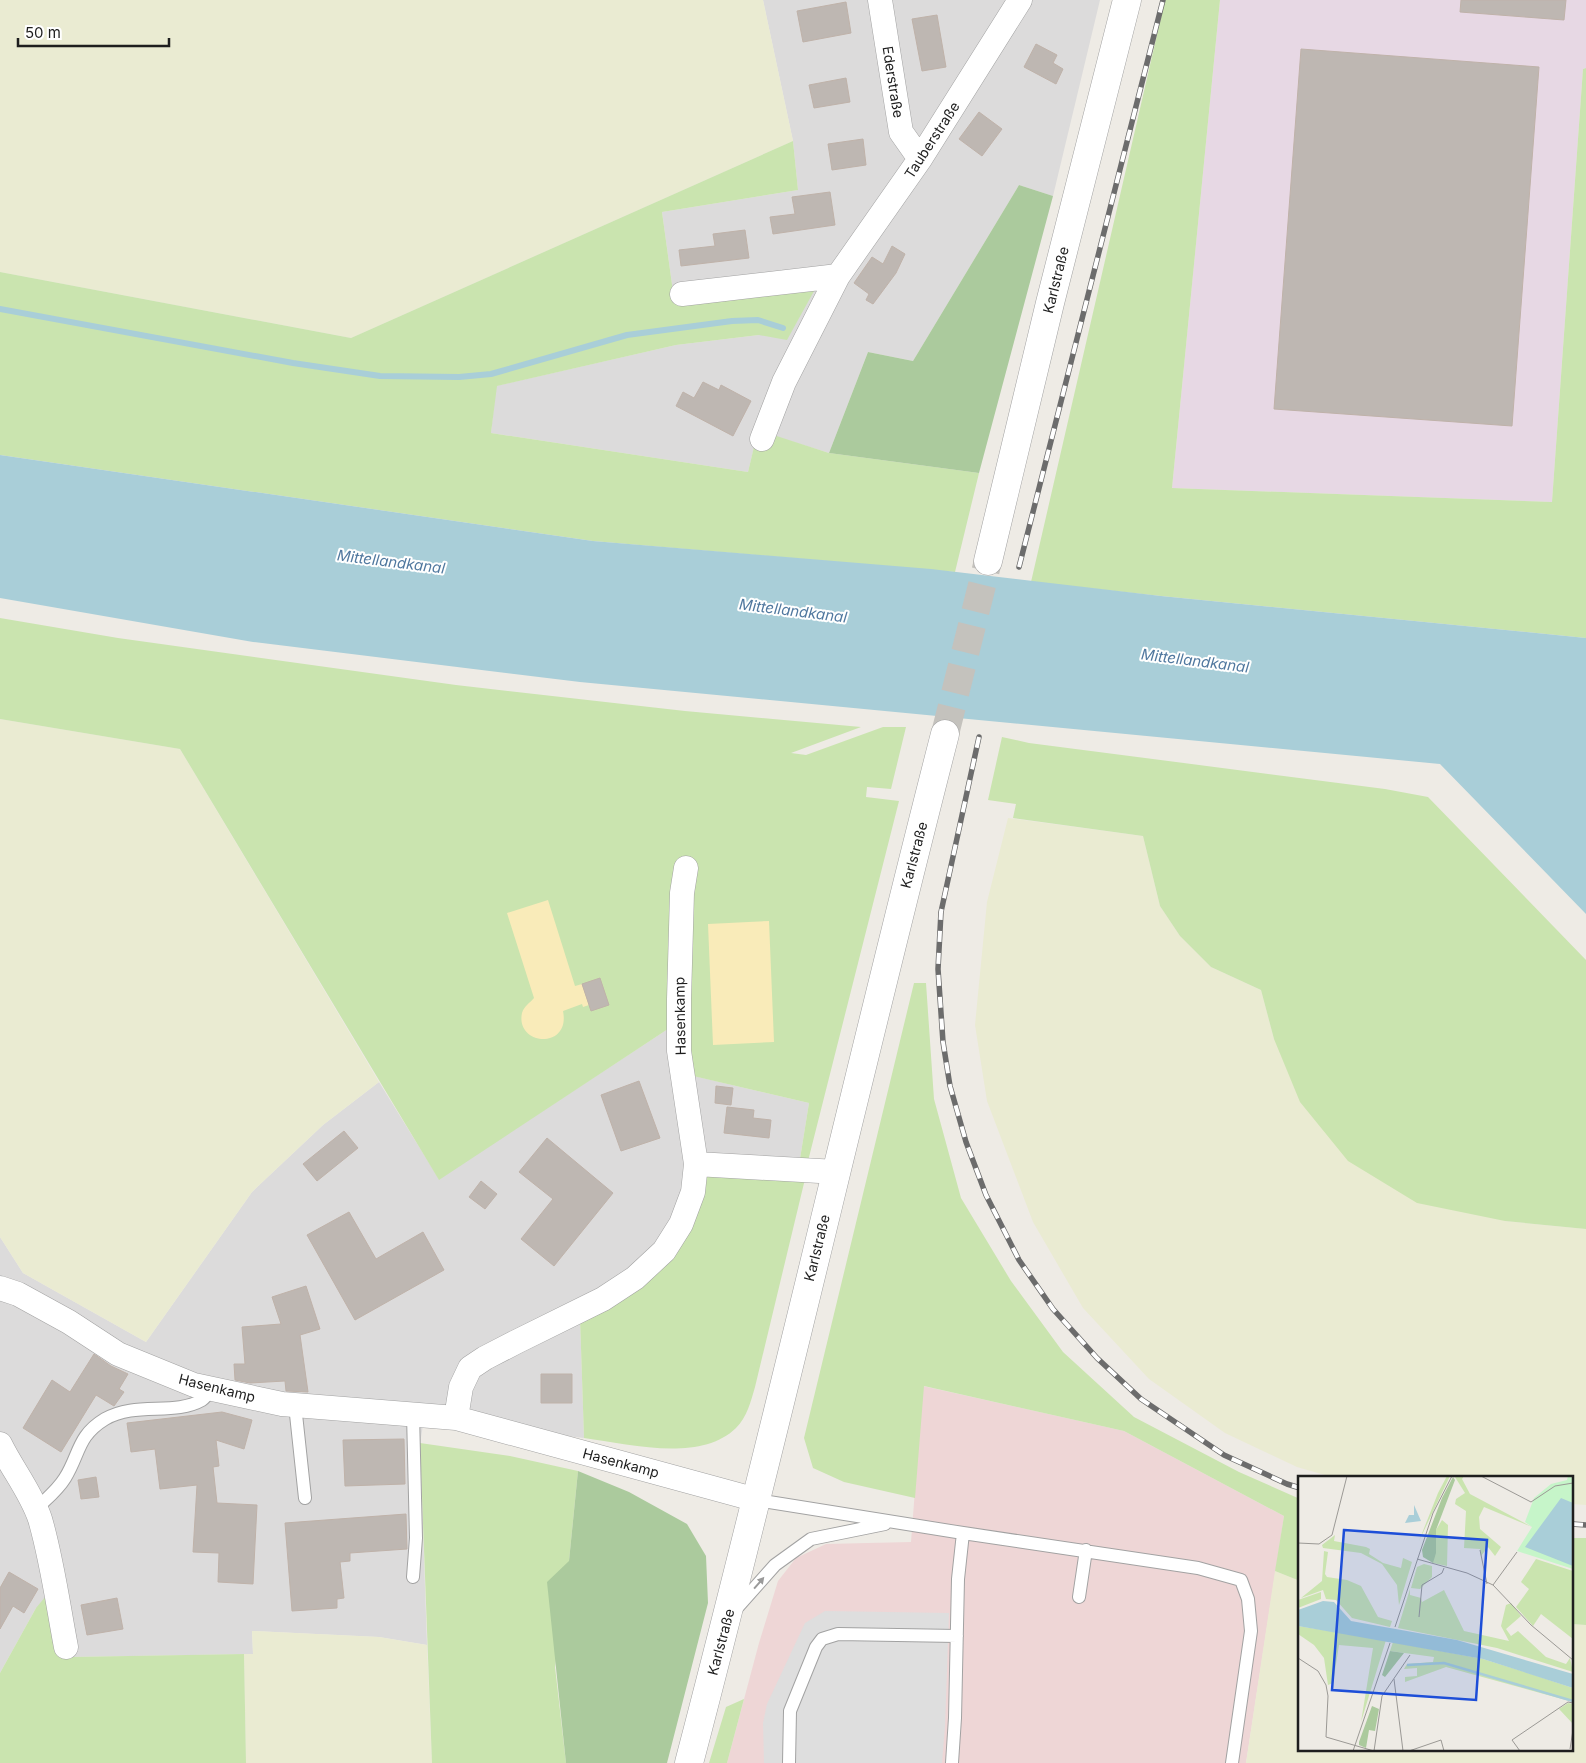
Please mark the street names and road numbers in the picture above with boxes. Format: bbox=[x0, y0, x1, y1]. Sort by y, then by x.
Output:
street label: Ederstraße bbox=[879, 45, 908, 119]
street label: Tauberstraße bbox=[900, 98, 963, 181]
street label: Karlstraße bbox=[1039, 245, 1072, 315]
street label: Karlstraße bbox=[897, 820, 931, 890]
street label: Hasenkamp bbox=[670, 977, 689, 1055]
street label: Karlstraße bbox=[800, 1213, 833, 1283]
street label: Hasenkamp bbox=[177, 1370, 257, 1405]
street label: Hasenkamp bbox=[581, 1444, 661, 1481]
street label: Karlstraße bbox=[704, 1607, 738, 1677]

